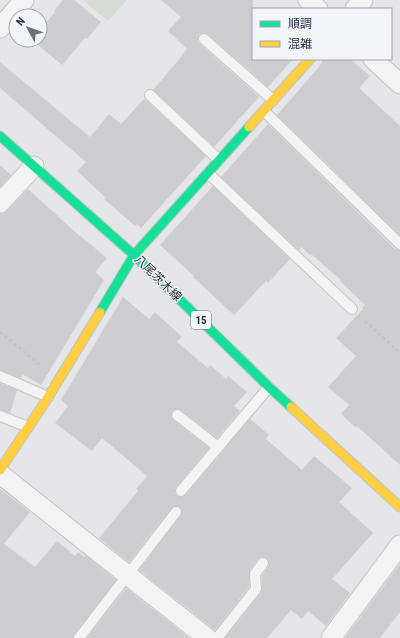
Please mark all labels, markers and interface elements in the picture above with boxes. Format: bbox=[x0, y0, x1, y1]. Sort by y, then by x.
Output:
north arrow bbox=[8, 8, 48, 48]
legend bbox=[252, 8, 392, 60]
text: N bbox=[14, 15, 28, 29]
text: 順調 bbox=[288, 17, 312, 31]
text: 混雑 bbox=[288, 37, 312, 51]
street label: 八尾茨木線 bbox=[132, 252, 184, 304]
road number: 15 bbox=[191, 311, 211, 329]

